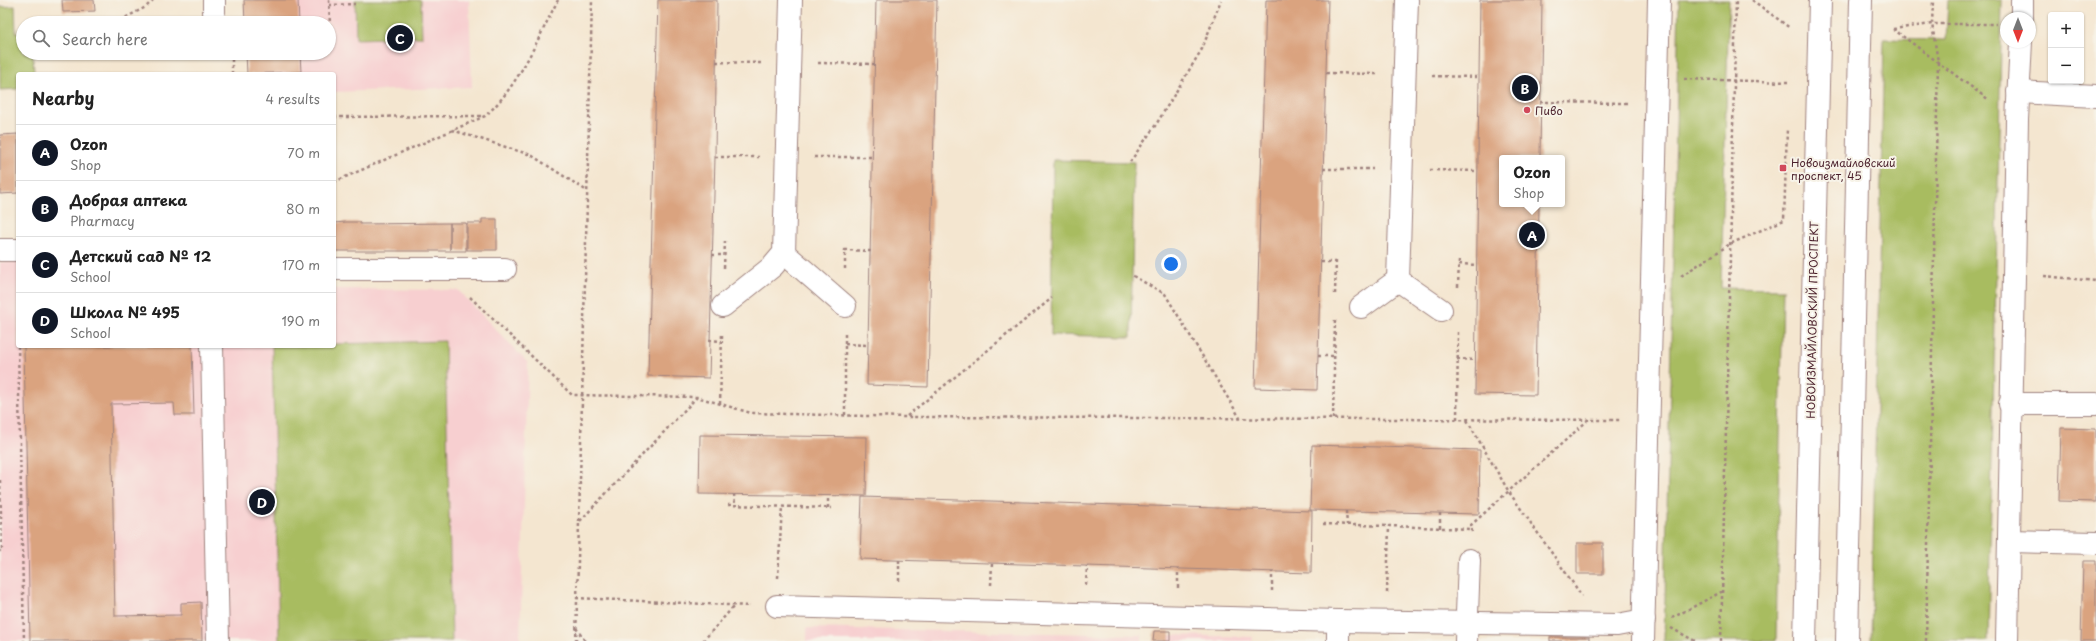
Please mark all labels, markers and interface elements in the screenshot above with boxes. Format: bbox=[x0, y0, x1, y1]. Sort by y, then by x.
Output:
north arrow bbox=[2000, 12, 2036, 48]
map controls bbox=[2048, 12, 2084, 84]
button: + bbox=[2048, 12, 2084, 48]
search box bbox=[16, 16, 336, 60]
pin: C bbox=[387, 23, 413, 53]
icon: search bbox=[30, 27, 52, 49]
text: Search here bbox=[62, 27, 148, 50]
button: − bbox=[2048, 48, 2084, 84]
pin: B bbox=[1512, 73, 1538, 103]
text: Nearby bbox=[32, 85, 94, 111]
text: 4 results bbox=[266, 89, 320, 108]
place label: Пиво bbox=[1535, 102, 1563, 119]
marker: Пиво bbox=[1522, 105, 1532, 115]
text: Ozon bbox=[70, 132, 108, 155]
text: A bbox=[40, 143, 50, 162]
text: 70 m bbox=[287, 143, 320, 162]
place label: Новоизмайловский проспект, 45 bbox=[1791, 154, 1896, 184]
text: Shop bbox=[70, 155, 101, 174]
popup bbox=[1499, 155, 1565, 207]
text: Ozon bbox=[1513, 160, 1551, 183]
marker: Новоизмайловский проспект, 45 bbox=[1778, 163, 1788, 173]
text: Shop bbox=[1513, 183, 1544, 202]
text: Добрая аптека bbox=[70, 188, 187, 211]
text: B bbox=[41, 199, 49, 218]
text: 80 m bbox=[286, 199, 320, 218]
text: Pharmacy bbox=[70, 211, 135, 230]
pin: A bbox=[1519, 220, 1545, 250]
street label: НОВОИЗМАЙЛОВСКИЙ ПРОСПЕКТ bbox=[1802, 221, 1822, 419]
text: Детский сад № 12 bbox=[70, 244, 211, 267]
your location bbox=[1161, 254, 1181, 274]
text: C bbox=[40, 255, 50, 274]
text: 170 m bbox=[282, 255, 320, 274]
text: School bbox=[70, 267, 111, 286]
text: Школа № 495 bbox=[70, 300, 180, 323]
text: D bbox=[40, 311, 50, 330]
text: 190 m bbox=[281, 311, 320, 330]
text: School bbox=[70, 323, 111, 342]
pin: D bbox=[249, 487, 275, 517]

